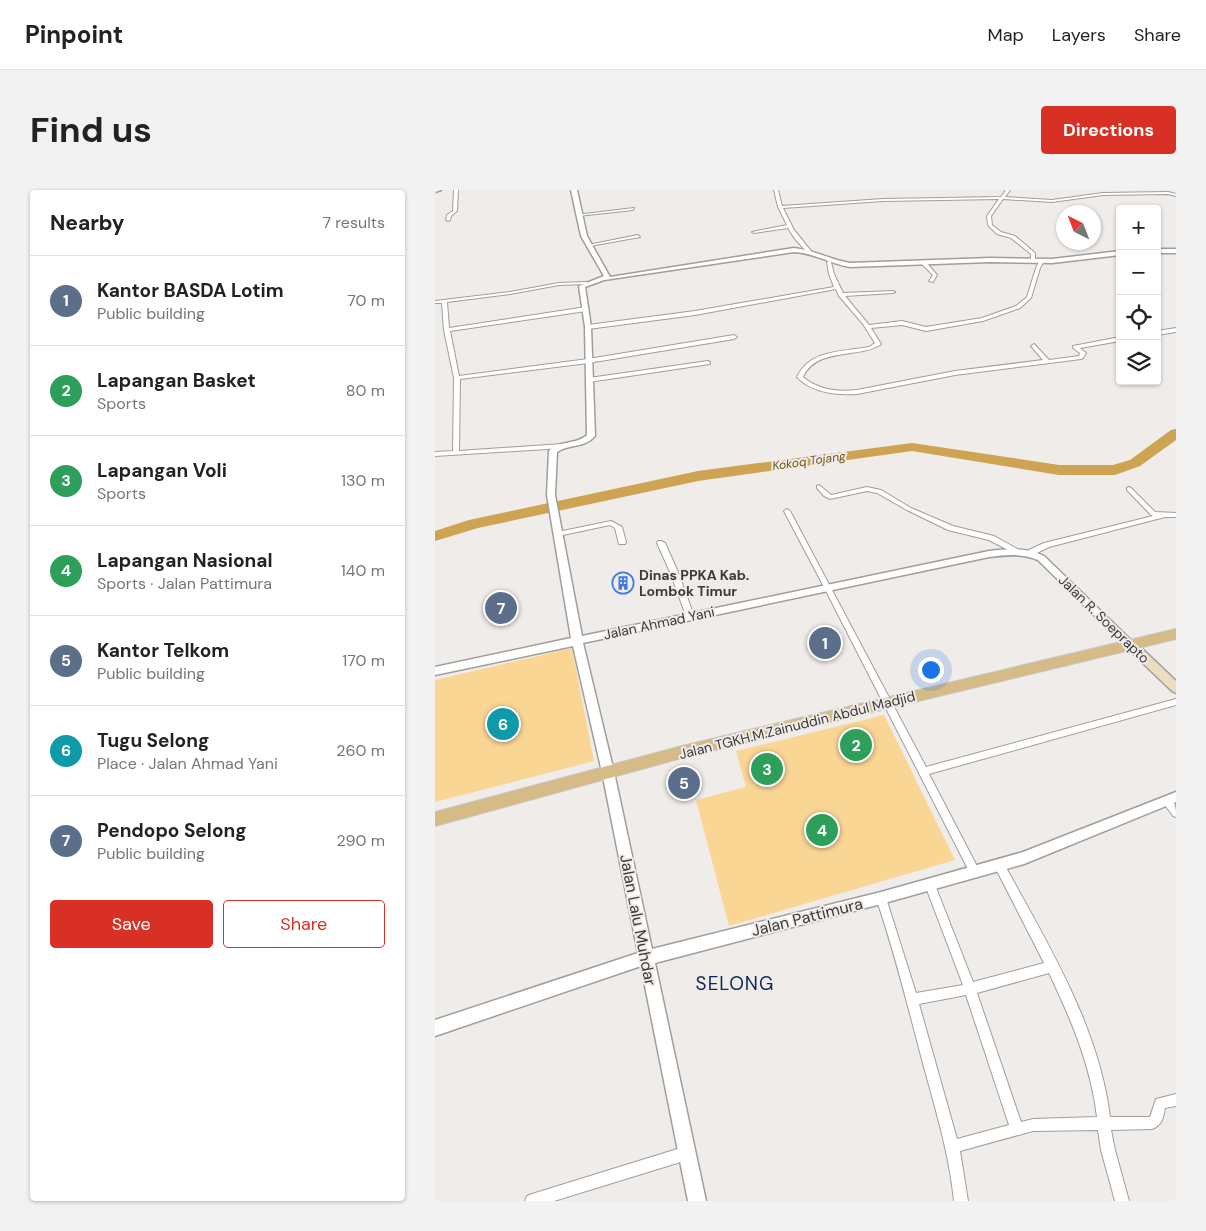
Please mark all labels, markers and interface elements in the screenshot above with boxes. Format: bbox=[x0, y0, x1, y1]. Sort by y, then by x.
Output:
text: Pinpoint bbox=[25, 19, 123, 50]
text: Map bbox=[988, 23, 1024, 47]
text: Layers bbox=[1052, 23, 1106, 47]
text: Share bbox=[1134, 23, 1181, 47]
button: Directions bbox=[1041, 106, 1176, 154]
text: Find us bbox=[30, 107, 152, 153]
north arrow bbox=[1056, 205, 1101, 250]
map controls bbox=[1116, 205, 1161, 385]
button: + bbox=[1116, 205, 1161, 250]
text: Nearby bbox=[50, 209, 124, 237]
text: 7 results bbox=[322, 212, 385, 233]
button: − bbox=[1116, 250, 1161, 295]
text: Kantor BASDA Lotim bbox=[97, 278, 284, 303]
text: 1 bbox=[63, 290, 69, 311]
text: 70 m bbox=[347, 290, 385, 311]
button: locate bbox=[1116, 295, 1161, 340]
text: Public building bbox=[97, 303, 205, 324]
button: layers bbox=[1116, 340, 1161, 385]
text: Lapangan Basket bbox=[97, 368, 256, 393]
text: 2 bbox=[61, 380, 71, 401]
text: 80 m bbox=[346, 380, 385, 401]
text: Sports bbox=[97, 393, 146, 414]
water label: Kokoq Tojang bbox=[771, 448, 847, 474]
text: Lapangan Voli bbox=[97, 458, 227, 483]
text: 3 bbox=[61, 470, 71, 491]
text: 130 m bbox=[341, 470, 385, 491]
text: Sports bbox=[97, 483, 146, 504]
text: Lapangan Nasional bbox=[97, 548, 273, 573]
text: 4 bbox=[61, 560, 71, 581]
text: 140 m bbox=[341, 560, 385, 581]
place label: Dinas PPKA Kab. Lombok Timur bbox=[639, 566, 749, 600]
building icon: Dinas PPKA Kab. Lombok Timur bbox=[611, 571, 635, 595]
street label: Jalan R. Soeprapto bbox=[1055, 571, 1153, 667]
text: Sports · Jalan Pattimura bbox=[97, 573, 272, 594]
pin: 7 bbox=[485, 589, 517, 627]
street label: Jalan Ahmad Yani bbox=[602, 602, 716, 644]
pin: 1 bbox=[809, 624, 841, 662]
text: Kantor Telkom bbox=[97, 638, 229, 663]
text: 5 bbox=[61, 650, 71, 671]
text: 170 m bbox=[342, 650, 385, 671]
your location bbox=[918, 657, 944, 683]
text: Public building bbox=[97, 663, 205, 684]
street label: Jalan TGKH.M.Zainuddin Abdul Madjid bbox=[677, 687, 917, 763]
pin: 6 bbox=[487, 705, 519, 743]
pin: 2 bbox=[840, 726, 872, 764]
text: Tugu Selong bbox=[97, 728, 209, 753]
text: 6 bbox=[61, 740, 71, 761]
text: 260 m bbox=[336, 740, 385, 761]
pin: 3 bbox=[751, 750, 783, 788]
text: Place · Jalan Ahmad Yani bbox=[97, 753, 278, 774]
pin: 5 bbox=[668, 764, 700, 802]
pin: 4 bbox=[806, 811, 838, 849]
text: Pendopo Selong bbox=[97, 818, 247, 843]
text: 7 bbox=[62, 830, 70, 851]
text: 290 m bbox=[336, 830, 385, 851]
text: Public building bbox=[97, 843, 205, 864]
street label: Jalan Lalu Muhdar bbox=[615, 853, 661, 987]
street label: Jalan Pattimura bbox=[749, 893, 865, 941]
button: Save bbox=[50, 900, 213, 948]
button: Share bbox=[223, 900, 385, 948]
district label: SELONG bbox=[696, 971, 774, 996]

